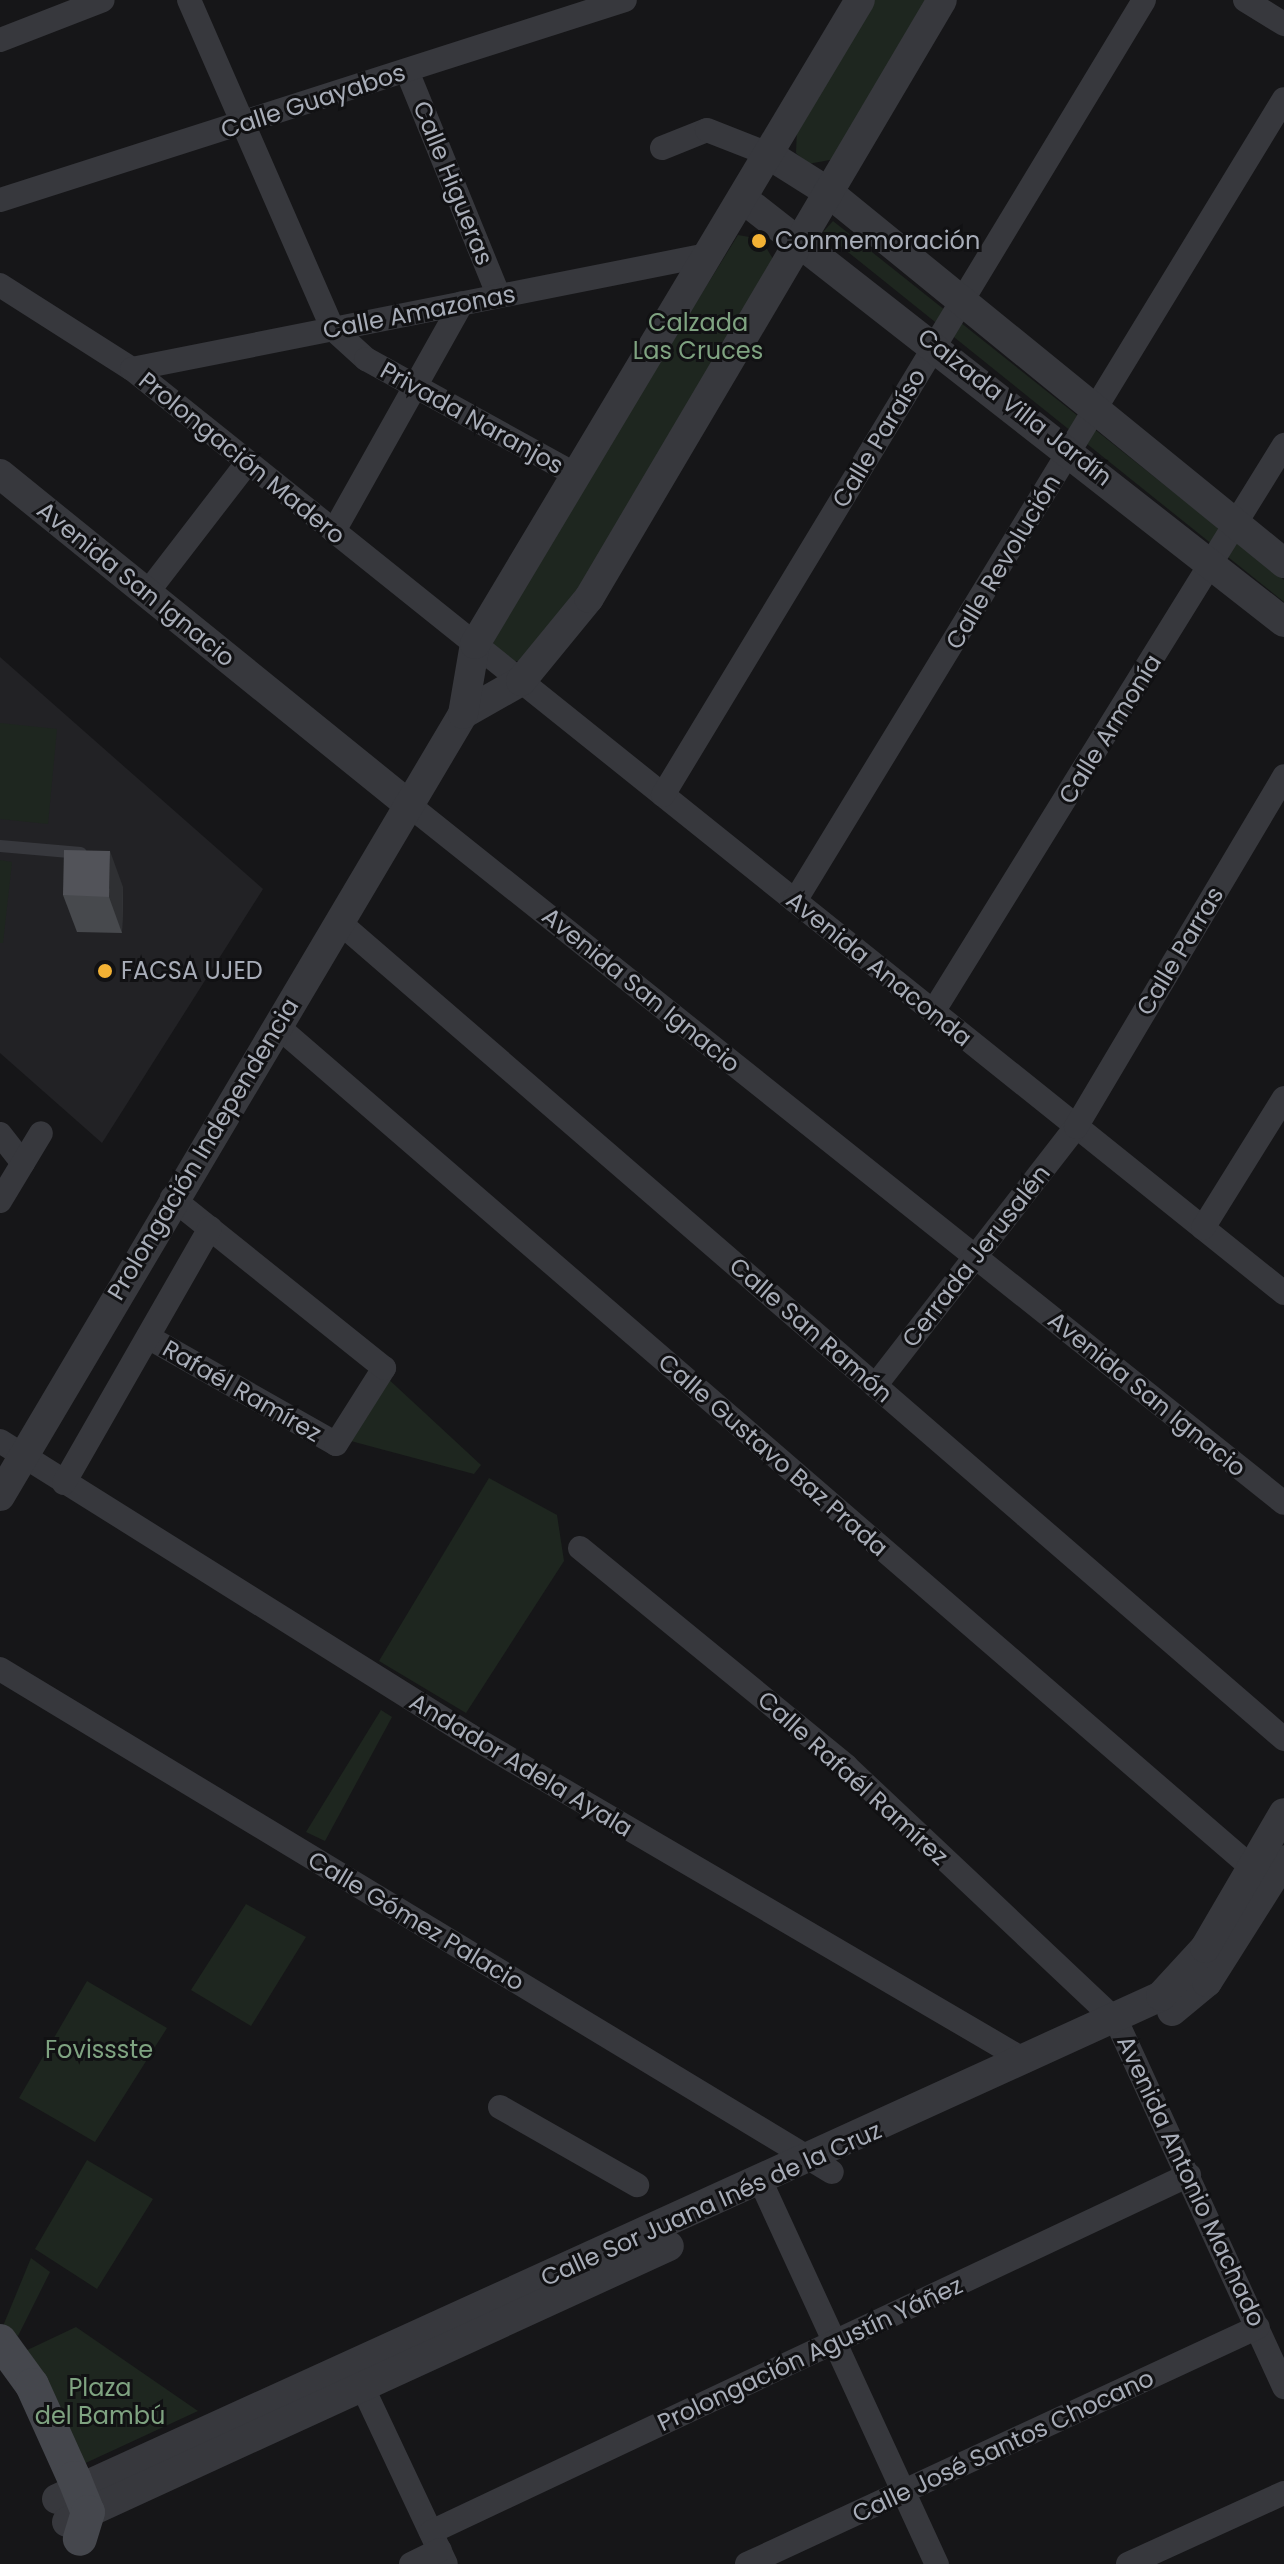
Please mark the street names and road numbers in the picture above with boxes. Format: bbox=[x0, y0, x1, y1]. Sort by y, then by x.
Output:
street label: Calle Guayabos bbox=[217, 58, 409, 144]
street label: Calle Higueras bbox=[407, 97, 499, 269]
street label: Calle Amazonas bbox=[320, 279, 518, 345]
street label: Calzada Villa Jardín bbox=[912, 322, 1118, 492]
street label: Privada Naranjos bbox=[375, 356, 569, 480]
street label: Calle Paraíso bbox=[826, 363, 932, 513]
street label: Prolongación Madero bbox=[133, 366, 351, 550]
street label: Calle Revolución bbox=[940, 469, 1066, 655]
street label: Avenida San Ignacio bbox=[31, 495, 241, 673]
street label: Calle Armonía bbox=[1053, 649, 1167, 809]
street label: Calle Parras bbox=[1130, 882, 1230, 1020]
street label: Avenida Anaconda bbox=[781, 885, 977, 1053]
street label: Avenida San Ignacio bbox=[536, 901, 746, 1079]
street label: Prolongación Independencia bbox=[101, 993, 305, 1305]
street label: Cerrada Jerusalén bbox=[896, 1159, 1056, 1353]
street label: Calle San Ramón bbox=[724, 1251, 898, 1409]
street label: Avenida San Ignacio bbox=[1042, 1305, 1252, 1483]
street label: Rafaél Ramírez bbox=[158, 1334, 326, 1448]
street label: Calle Gustavo Baz Prada bbox=[652, 1348, 894, 1562]
street label: Calle Rafaél Ramírez bbox=[752, 1685, 954, 1871]
street label: Andador Adela Ayala bbox=[404, 1687, 638, 1843]
street label: Calle Gómez Palacio bbox=[303, 1845, 529, 1997]
street label: Avenida Antonio Machado bbox=[1111, 2031, 1271, 2331]
street label: Calle Sor Juana Inés de la Cruz bbox=[536, 2116, 886, 2292]
street label: Prolongación Agustín Yáñez bbox=[653, 2271, 967, 2437]
street label: Calle José Santos Chocano bbox=[848, 2363, 1158, 2529]

